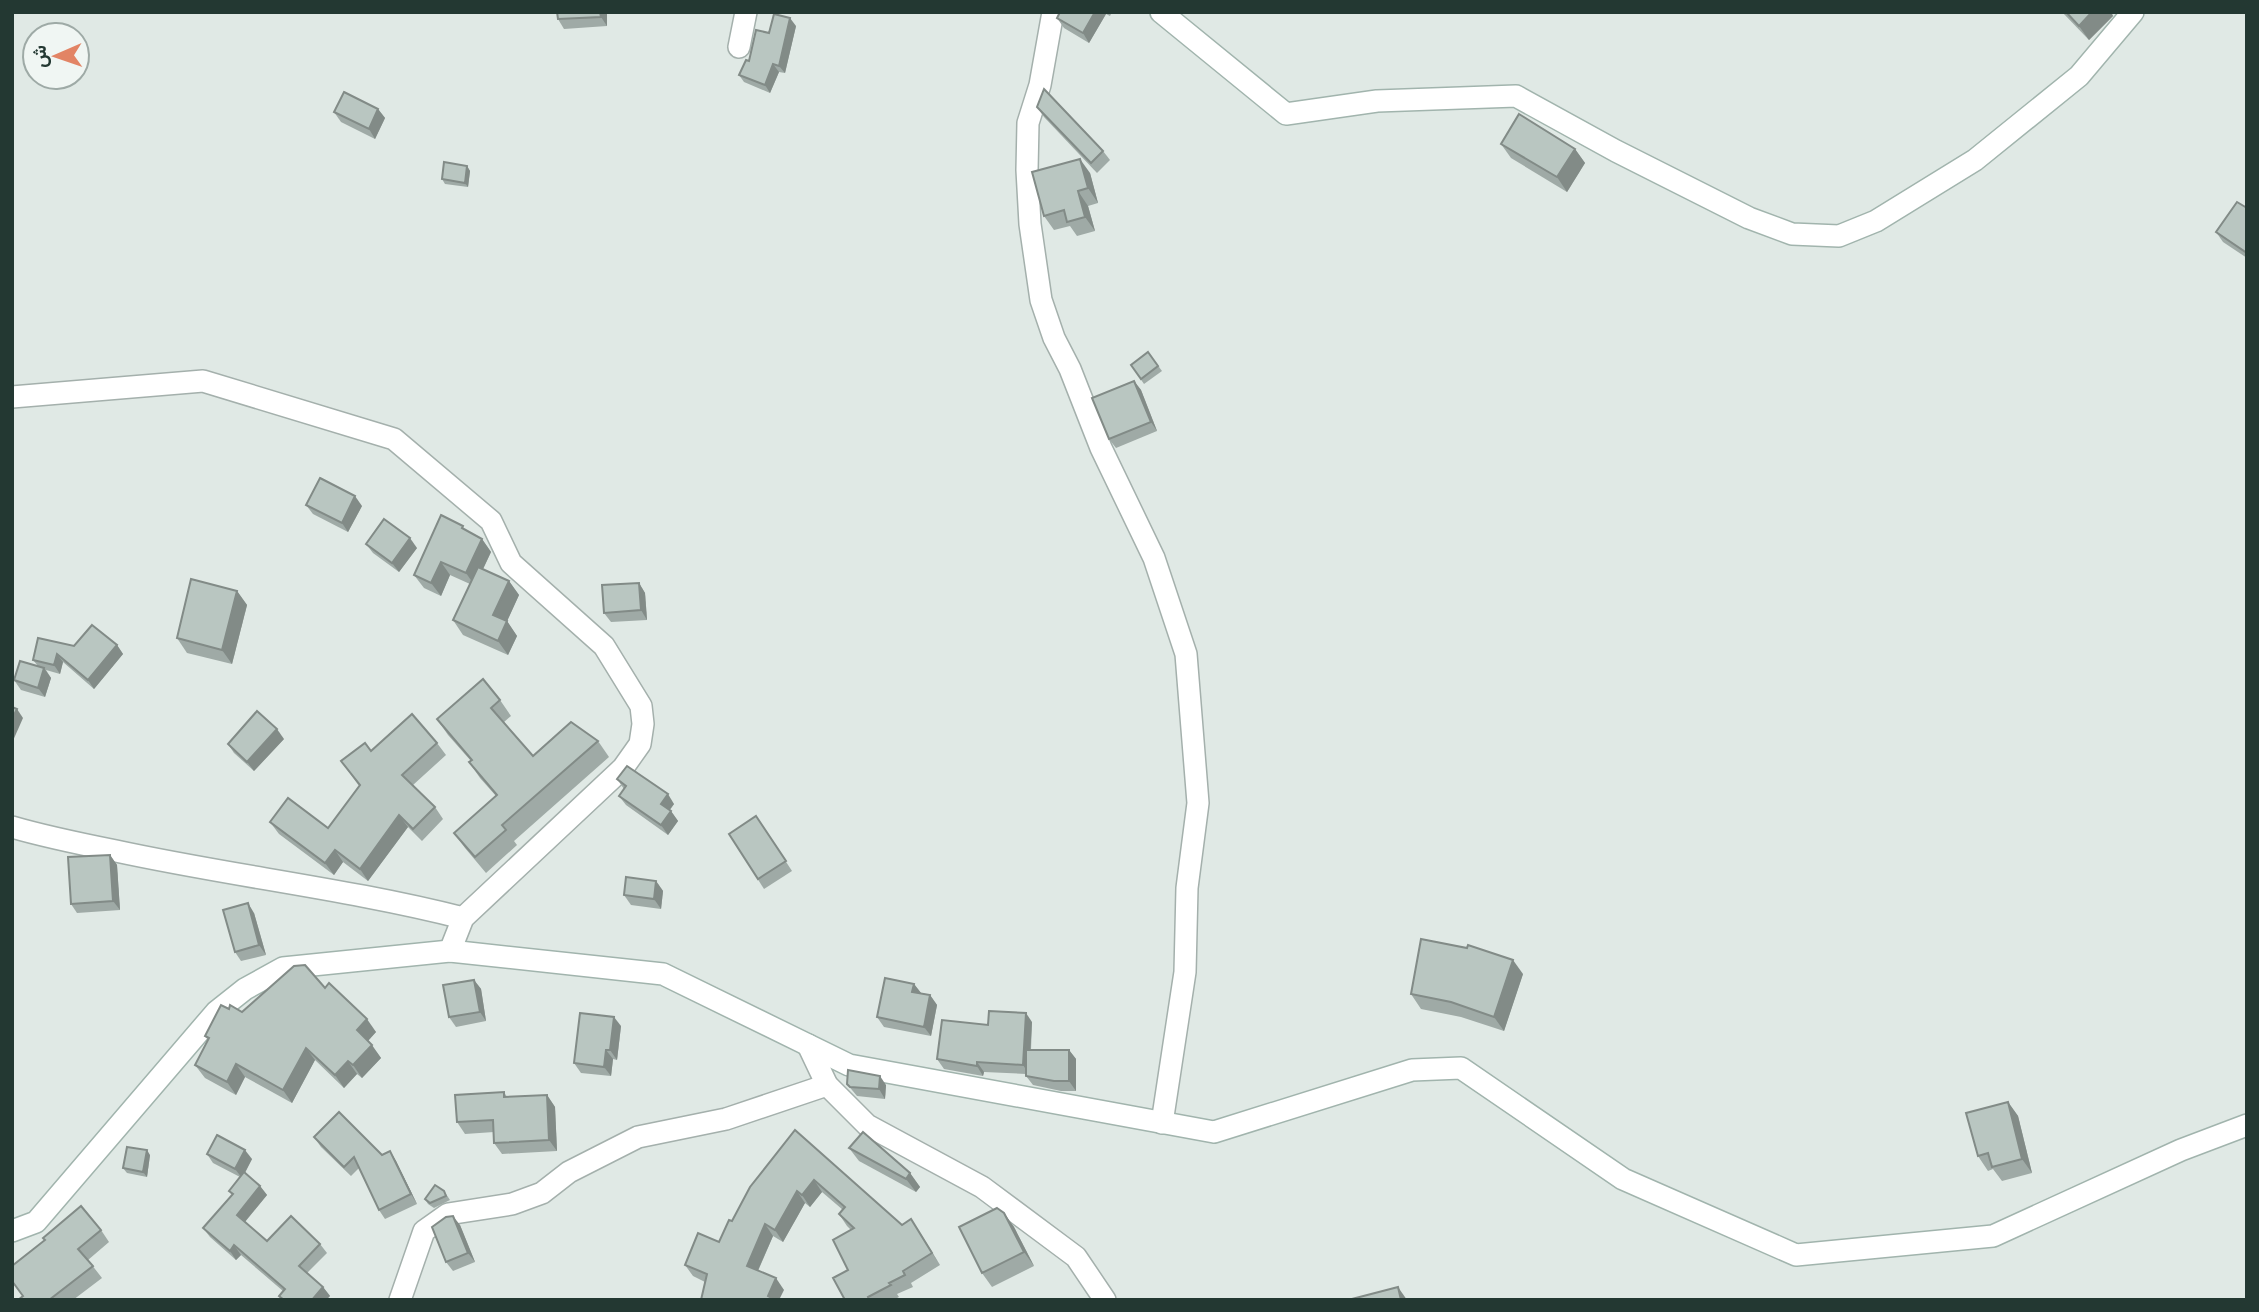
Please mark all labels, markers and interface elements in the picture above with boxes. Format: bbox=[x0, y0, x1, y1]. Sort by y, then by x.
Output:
north arrow bbox=[21, 21, 91, 91]
text: ش bbox=[27, 44, 54, 68]

